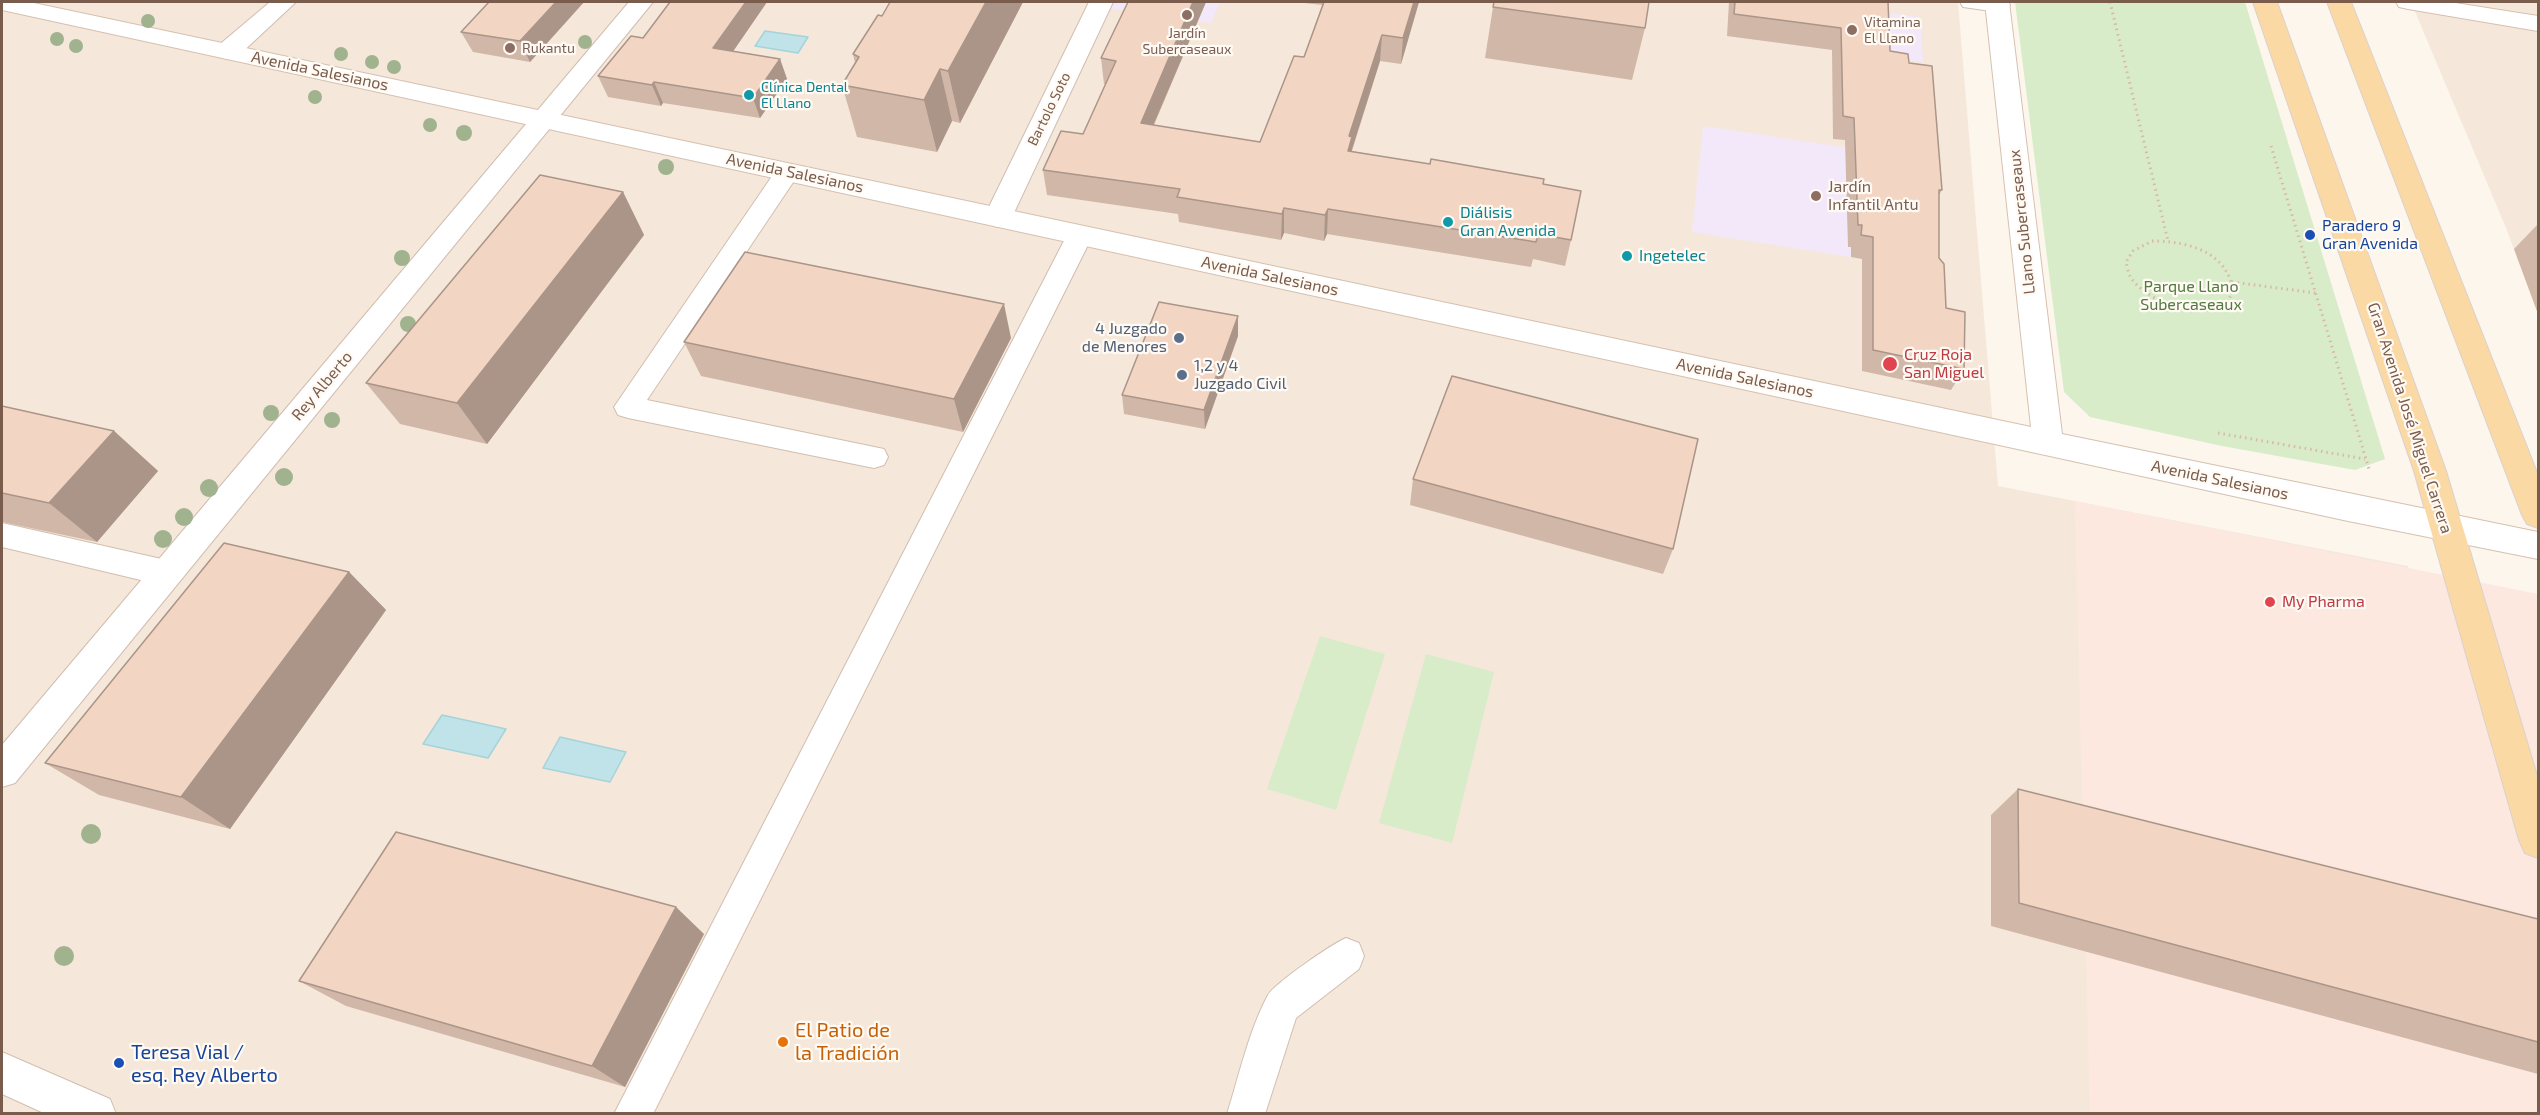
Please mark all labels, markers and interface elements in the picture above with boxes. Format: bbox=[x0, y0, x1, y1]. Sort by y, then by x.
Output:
marker: Jardín Subercaseaux bbox=[1180, 8, 1194, 22]
place label: Vitamina El Llano bbox=[1864, 14, 1921, 46]
marker: Vitamina El Llano bbox=[1845, 23, 1859, 37]
place label: Jardín Subercaseaux bbox=[1143, 25, 1231, 57]
place label: Rukantu bbox=[522, 40, 575, 56]
marker: Rukantu bbox=[503, 41, 517, 55]
street label: Avenida Salesianos bbox=[250, 47, 390, 95]
street label: Bartolo Soto bbox=[1024, 70, 1074, 148]
place label: Clínica Dental El Llano bbox=[761, 79, 848, 112]
marker: Clínica Dental El Llano bbox=[742, 88, 756, 102]
street label: Avenida Salesianos bbox=[725, 149, 865, 197]
street label: Llano Subercaseaux bbox=[2005, 149, 2039, 295]
place label: Jardín Infantil Antu bbox=[1828, 177, 1918, 215]
marker: Jardín Infantil Antu bbox=[1809, 189, 1823, 203]
place label: Diálisis Gran Avenida bbox=[1460, 203, 1556, 241]
marker: Diálisis Gran Avenida bbox=[1441, 215, 1455, 229]
place label: Paradero 9 Gran Avenida bbox=[2322, 216, 2418, 254]
marker: Paradero 9 Gran Avenida bbox=[2303, 228, 2317, 242]
place label: Ingetelec bbox=[1639, 246, 1706, 266]
marker: Ingetelec bbox=[1620, 249, 1634, 263]
street label: Avenida Salesianos bbox=[1200, 252, 1340, 300]
park label: Parque Llano Subercaseaux bbox=[2140, 277, 2242, 315]
street label: Gran Avenida José Miguel Carrera bbox=[2364, 300, 2456, 536]
place label: 4 Juzgado de Menores bbox=[1082, 319, 1167, 357]
marker: 4 Juzgado de Menores bbox=[1172, 331, 1186, 345]
place label: Cruz Roja San Miguel bbox=[1904, 345, 1984, 383]
street label: Rey Alberto bbox=[288, 348, 356, 424]
street label: Avenida Salesianos bbox=[1675, 354, 1815, 402]
marker: Cruz Roja San Miguel bbox=[1881, 355, 1899, 373]
place label: 1,2 y 4 Juzgado Civil bbox=[1194, 356, 1286, 394]
marker: 1,2 y 4 Juzgado Civil bbox=[1175, 368, 1189, 382]
street label: Avenida Salesianos bbox=[2150, 456, 2290, 504]
place label: My Pharma bbox=[2282, 592, 2365, 612]
marker: My Pharma bbox=[2263, 595, 2277, 609]
place label: El Patio de la Tradición bbox=[795, 1018, 899, 1065]
marker: El Patio de la Tradición bbox=[776, 1035, 790, 1049]
place label: Teresa Vial / esq. Rey Alberto bbox=[131, 1040, 278, 1087]
marker: Teresa Vial / esq. Rey Alberto bbox=[112, 1056, 126, 1070]

